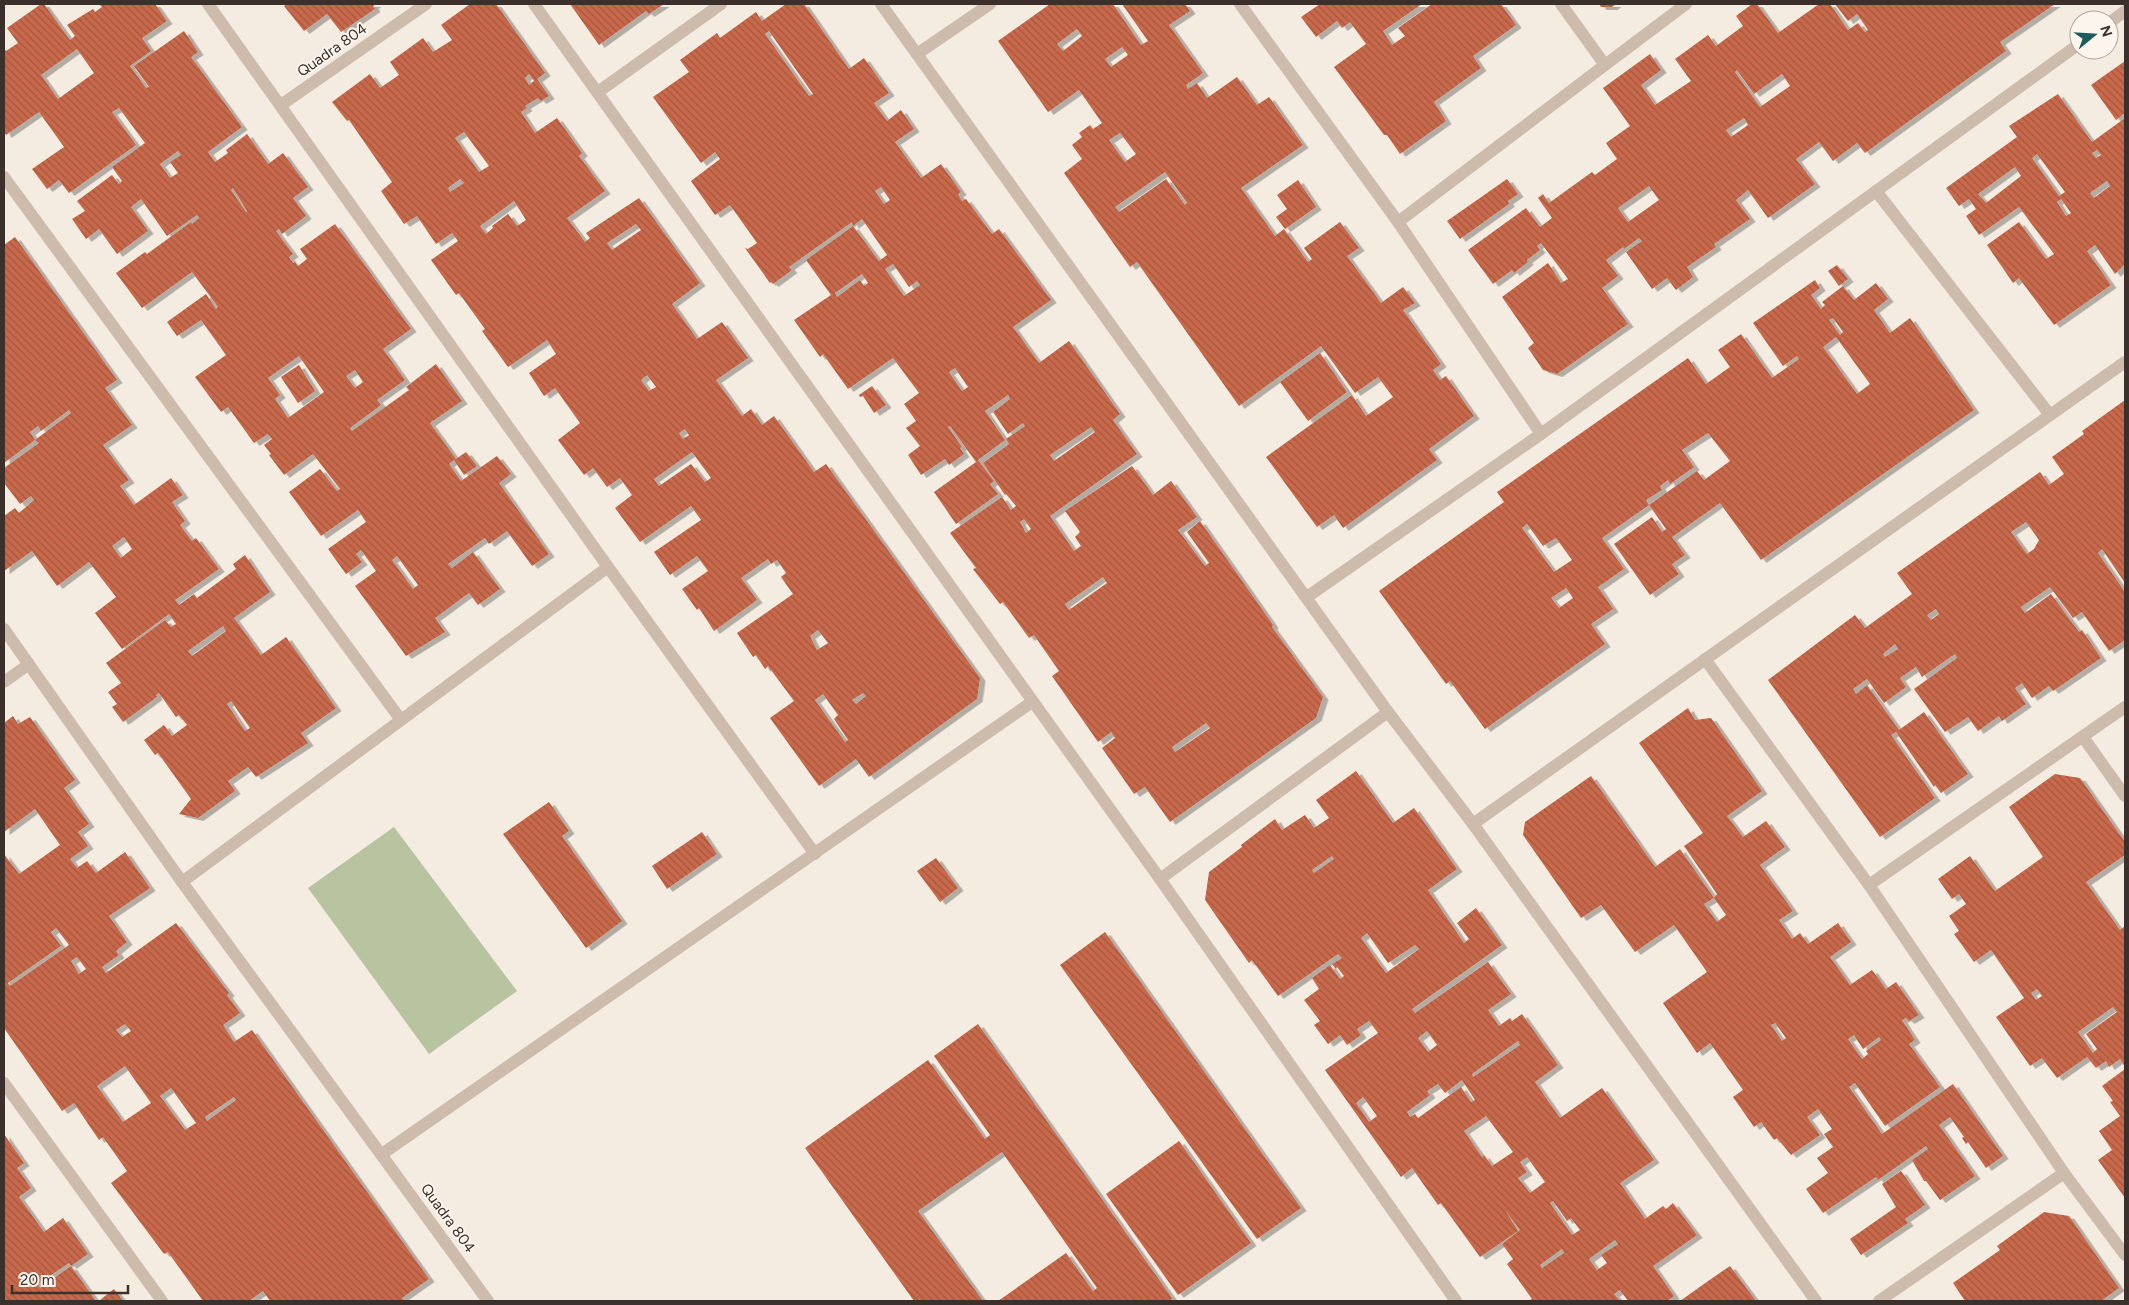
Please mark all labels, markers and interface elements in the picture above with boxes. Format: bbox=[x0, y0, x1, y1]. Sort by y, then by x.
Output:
north arrow bbox=[2069, 10, 2119, 60]
street label: Quadra 804 bbox=[294, 19, 370, 81]
text: N bbox=[2096, 23, 2116, 39]
street label: Quadra 804 bbox=[417, 1180, 479, 1256]
scale bar bbox=[12, 1262, 129, 1294]
text: 20 m bbox=[20, 1271, 54, 1289]

